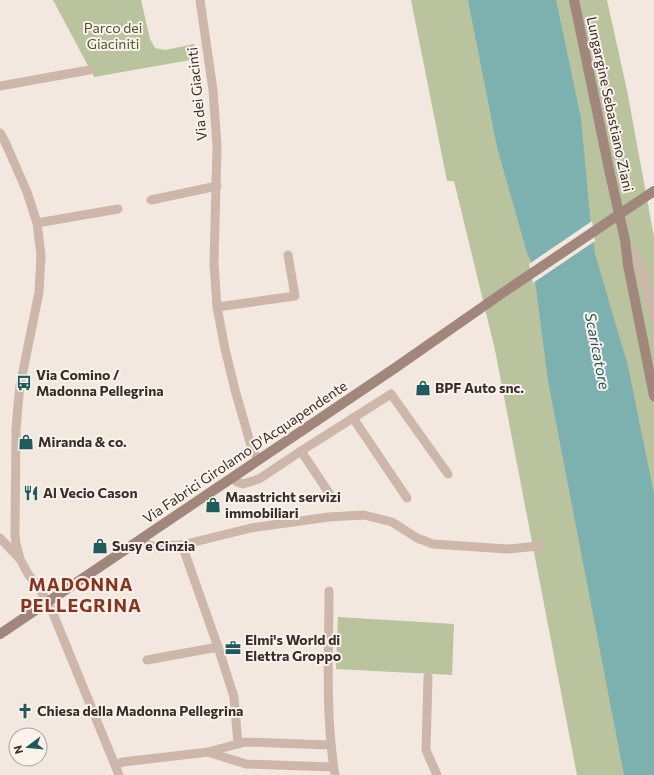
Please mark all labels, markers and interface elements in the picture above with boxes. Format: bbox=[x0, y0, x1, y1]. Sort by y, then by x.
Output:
street label: Lungargine Sebastiano Ziani bbox=[584, 15, 637, 193]
park label: Parco dei Giaciniti bbox=[84, 19, 142, 52]
street label: Via dei Giacinti bbox=[183, 46, 210, 142]
water label: Scaricatore bbox=[582, 311, 614, 391]
place label: Via Comino / Madonna Pellegrina bbox=[36, 366, 164, 399]
bus stop icon: Via Comino / Madonna Pellegrina bbox=[15, 374, 33, 392]
street label: Via Fabrici Girolamo D'Acquapendente bbox=[139, 377, 350, 527]
shop icon: BPF Auto snc. bbox=[414, 379, 432, 397]
place label: BPF Auto snc. bbox=[435, 379, 524, 396]
shop icon: Miranda & co. bbox=[17, 433, 35, 451]
place label: Miranda & co. bbox=[38, 433, 127, 450]
restaurant icon: Al Vecio Cason bbox=[22, 484, 40, 502]
place label: Al Vecio Cason bbox=[43, 484, 138, 501]
place label: Maastricht servizi immobiliari bbox=[225, 488, 341, 521]
shop icon: Maastricht servizi immobiliari bbox=[204, 496, 222, 514]
shop icon: Susy e Cinzia bbox=[91, 537, 109, 555]
place label: Susy e Cinzia bbox=[112, 537, 195, 554]
district label: MADONNA PELLEGRINA bbox=[20, 573, 142, 616]
place label: Elmi's World di Elettra Groppo bbox=[245, 631, 341, 664]
office icon: Elmi's World di Elettra Groppo bbox=[224, 639, 242, 657]
church icon: Chiesa della Madonna Pellegrina bbox=[16, 702, 34, 720]
place label: Chiesa della Madonna Pellegrina bbox=[37, 702, 243, 719]
north arrow bbox=[8, 727, 48, 767]
text: N bbox=[11, 744, 25, 756]

